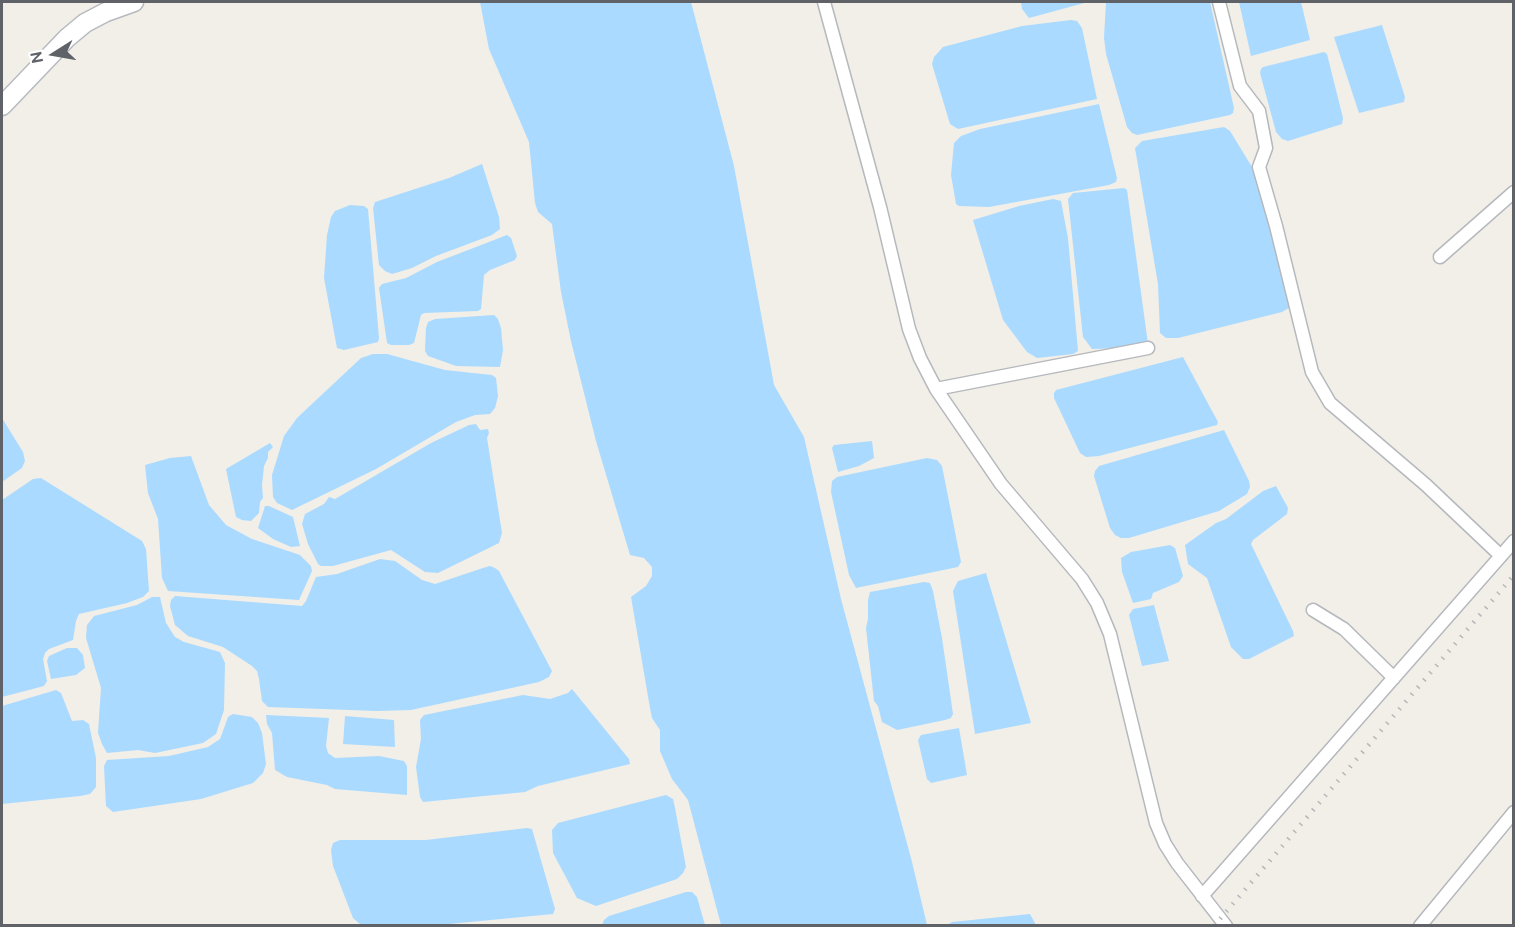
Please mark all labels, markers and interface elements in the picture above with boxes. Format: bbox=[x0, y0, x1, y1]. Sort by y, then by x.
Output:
north arrow bbox=[24, 24, 84, 84]
text: N bbox=[26, 50, 46, 65]

